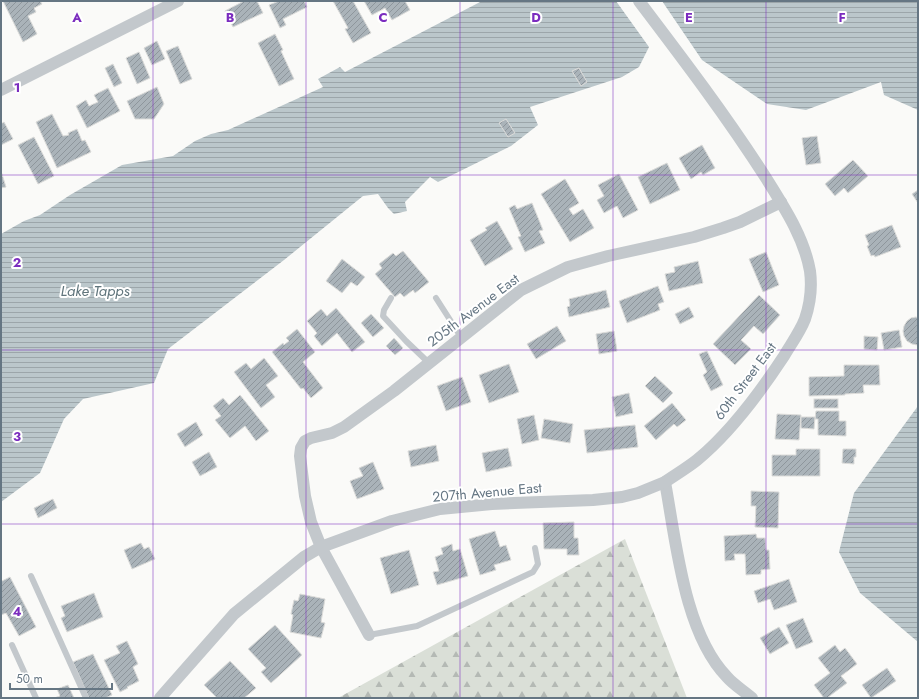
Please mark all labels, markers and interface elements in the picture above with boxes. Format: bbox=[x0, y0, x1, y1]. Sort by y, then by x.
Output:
text: A bbox=[71, 8, 82, 27]
text: B bbox=[226, 8, 235, 27]
text: C bbox=[378, 8, 388, 27]
text: D bbox=[531, 8, 541, 27]
text: E bbox=[685, 8, 693, 27]
text: F bbox=[838, 8, 846, 27]
text: 1 bbox=[14, 78, 20, 97]
text: 2 bbox=[13, 253, 21, 272]
street label: 205th Avenue East bbox=[423, 268, 524, 351]
water label: Lake Tapps bbox=[60, 280, 130, 302]
street label: 60th Street East bbox=[709, 338, 781, 424]
text: 3 bbox=[13, 427, 21, 446]
street label: 207th Avenue East bbox=[431, 477, 543, 507]
text: 4 bbox=[12, 602, 22, 621]
scale bar bbox=[10, 665, 112, 691]
text: 50 m bbox=[16, 670, 43, 688]

